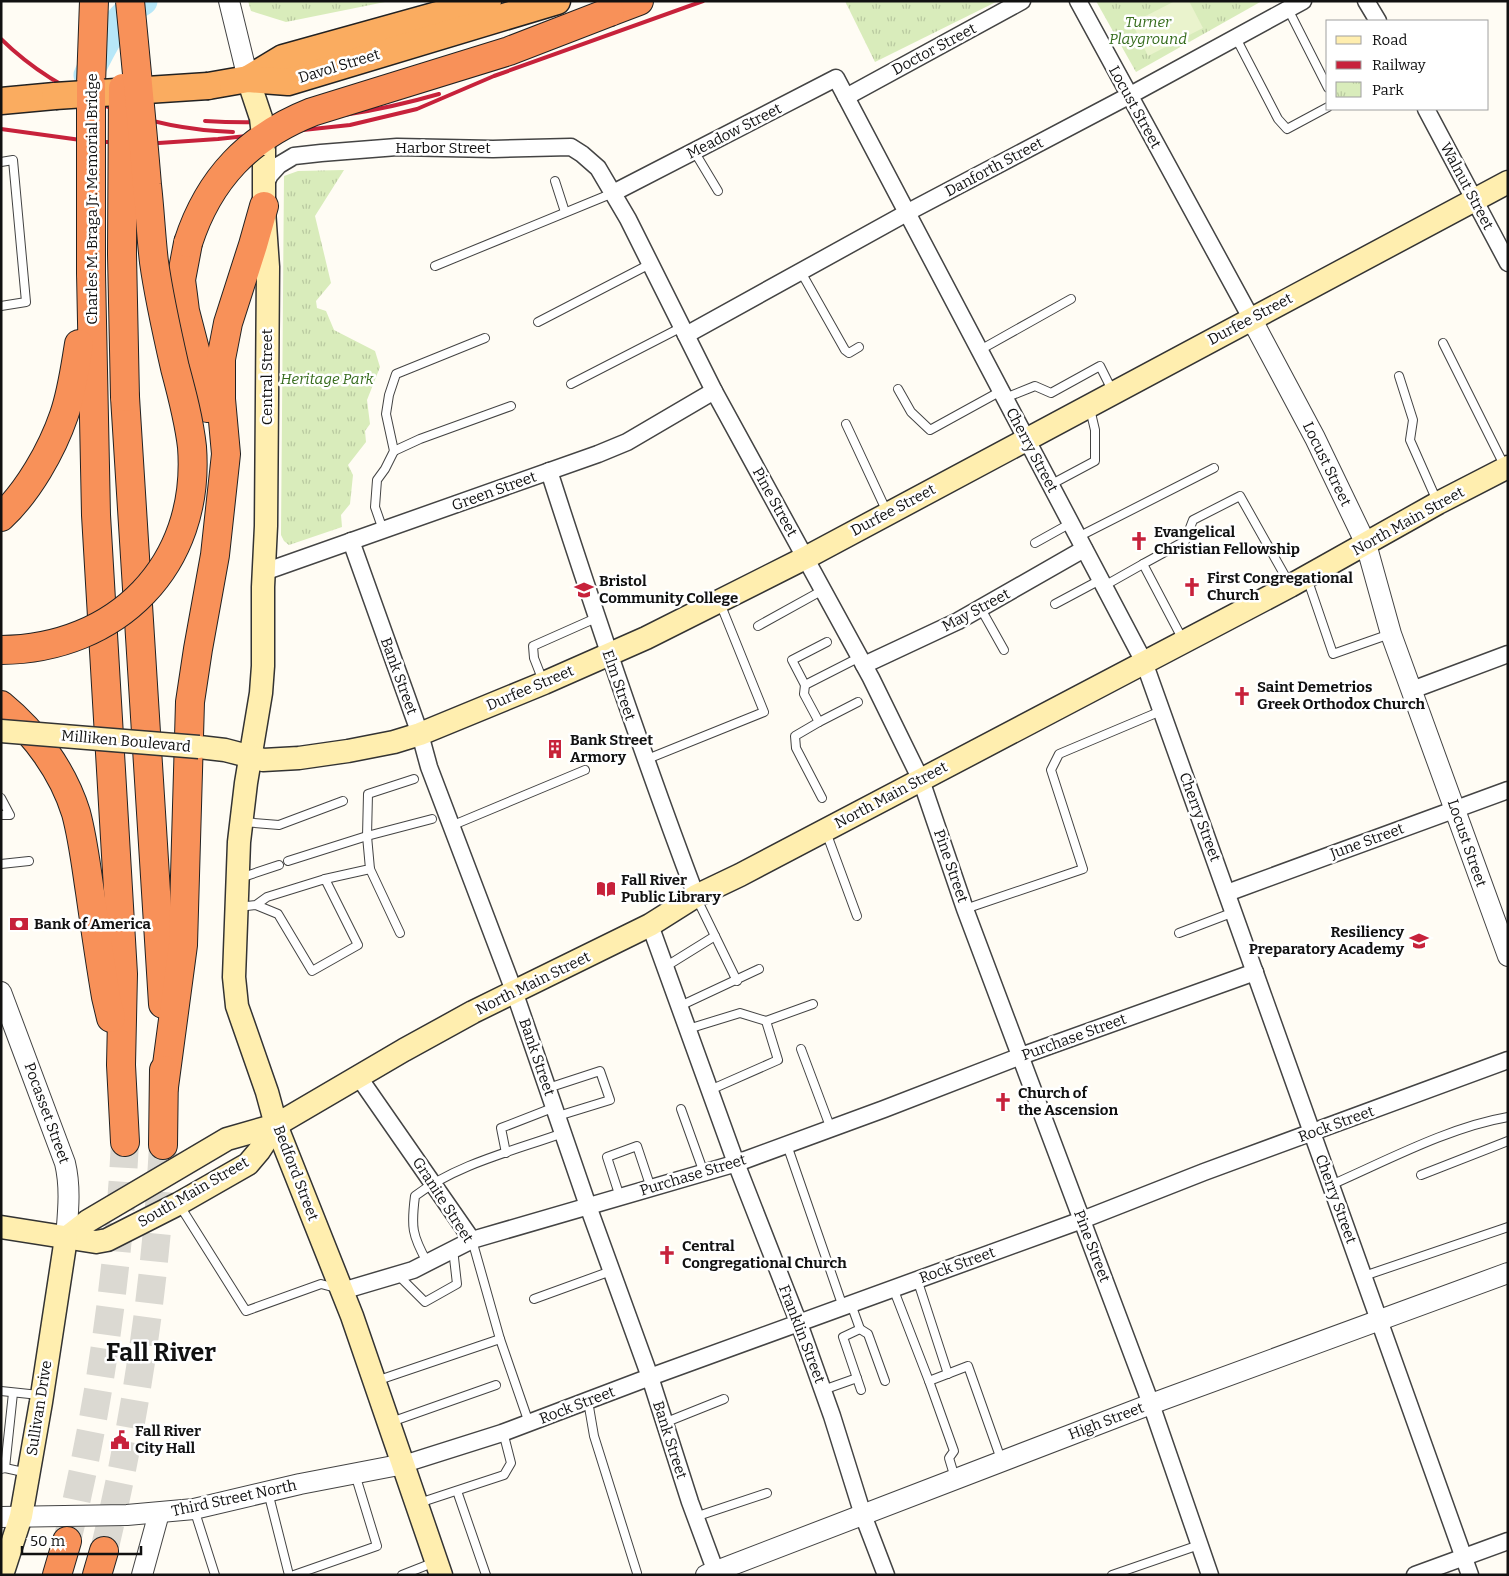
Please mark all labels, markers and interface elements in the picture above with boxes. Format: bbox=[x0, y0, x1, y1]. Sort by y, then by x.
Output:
park label: Turner Playground bbox=[1109, 13, 1187, 48]
street label: Doctor Street bbox=[889, 19, 980, 79]
legend bbox=[1326, 20, 1489, 110]
text: Road bbox=[1372, 31, 1407, 49]
street label: Davol Street bbox=[296, 45, 382, 87]
text: Railway bbox=[1372, 56, 1426, 74]
street label: Locust Street bbox=[1105, 63, 1165, 152]
street label: Charles M. Braga Jr. Memorial Bridge bbox=[83, 73, 101, 325]
text: Park bbox=[1372, 81, 1404, 99]
street label: Meadow Street bbox=[684, 99, 785, 163]
street label: Danforth Street bbox=[942, 133, 1047, 200]
street label: Harbor Street bbox=[395, 139, 491, 157]
street label: Walnut Street bbox=[1436, 139, 1498, 233]
street label: Durfee Street bbox=[1205, 289, 1296, 349]
street label: Central Street bbox=[258, 328, 276, 425]
park label: Heritage Park bbox=[280, 370, 375, 388]
street label: Cherry Street bbox=[1002, 405, 1062, 496]
street label: Locust Street bbox=[1299, 419, 1355, 510]
street label: Pine Street bbox=[749, 464, 802, 540]
street label: Green Street bbox=[449, 467, 539, 515]
street label: Durfee Street bbox=[848, 480, 939, 540]
street label: North Main Street bbox=[1349, 483, 1468, 559]
place label: Evangelical Christian Fellowship bbox=[1154, 523, 1300, 558]
church icon: Evangelical Christian Fellowship bbox=[1128, 530, 1150, 552]
place label: First Congregational Church bbox=[1207, 569, 1353, 604]
place label: Bristol Community College bbox=[599, 572, 738, 607]
church icon: First Congregational Church bbox=[1181, 576, 1203, 598]
school or university icon: Bristol Community College bbox=[573, 579, 595, 601]
street label: May Street bbox=[939, 584, 1013, 635]
street label: Bank Street bbox=[377, 635, 421, 718]
street label: Elm Street bbox=[599, 647, 640, 723]
street label: Durfee Street bbox=[484, 661, 577, 714]
place label: Saint Demetrios Greek Orthodox Church bbox=[1257, 678, 1426, 713]
church icon: Saint Demetrios Greek Orthodox Church bbox=[1231, 685, 1253, 707]
street label: Milliken Boulevard bbox=[60, 726, 192, 756]
place label: Bank Street Armory bbox=[570, 731, 653, 766]
building icon: Bank Street Armory bbox=[544, 738, 566, 760]
street label: North Main Street bbox=[832, 757, 951, 832]
street label: Cherry Street bbox=[1176, 770, 1225, 864]
street label: Locust Street bbox=[1444, 797, 1491, 890]
street label: June Street bbox=[1327, 819, 1407, 863]
street label: Pine Street bbox=[930, 827, 972, 906]
place label: Fall River Public Library bbox=[621, 871, 721, 906]
library icon: Fall River Public Library bbox=[595, 878, 617, 900]
bank icon: Bank of America bbox=[8, 913, 30, 935]
place label: Bank of America bbox=[34, 915, 151, 933]
place label: Resiliency Preparatory Academy bbox=[1249, 923, 1405, 958]
school or university icon: Resiliency Preparatory Academy bbox=[1408, 930, 1430, 952]
street label: North Main Street bbox=[473, 947, 594, 1019]
street label: Purchase Street bbox=[1019, 1010, 1129, 1064]
street label: Bank Street bbox=[515, 1016, 559, 1099]
street label: Pocasset Street bbox=[20, 1060, 74, 1167]
place label: Church of the Ascension bbox=[1018, 1084, 1118, 1119]
church icon: Church of the Ascension bbox=[992, 1091, 1014, 1113]
street label: Rock Street bbox=[1296, 1102, 1377, 1146]
street label: Bedford Street bbox=[270, 1123, 323, 1224]
street label: Purchase Street bbox=[638, 1150, 749, 1200]
street label: Cherry Street bbox=[1312, 1152, 1361, 1246]
street label: South Main Street bbox=[134, 1153, 252, 1231]
street label: Granite Street bbox=[409, 1154, 478, 1247]
street label: Pine Street bbox=[1070, 1207, 1114, 1285]
place label: Central Congregational Church bbox=[682, 1237, 847, 1272]
street label: Rock Street bbox=[917, 1243, 998, 1287]
church icon: Central Congregational Church bbox=[656, 1244, 678, 1266]
street label: Franklin Street bbox=[775, 1282, 829, 1386]
district label: Fall River bbox=[106, 1338, 216, 1368]
street label: Sullivan Drive bbox=[23, 1359, 55, 1457]
street label: Rock Street bbox=[537, 1382, 618, 1428]
street label: High Street bbox=[1066, 1398, 1147, 1444]
street label: Bank Street bbox=[649, 1399, 691, 1482]
place label: Fall River City Hall bbox=[135, 1422, 201, 1457]
public building icon: Fall River City Hall bbox=[109, 1429, 131, 1451]
street label: Third Street North bbox=[170, 1476, 299, 1520]
scale bar bbox=[22, 1524, 141, 1556]
text: 50 m bbox=[30, 1532, 66, 1550]

